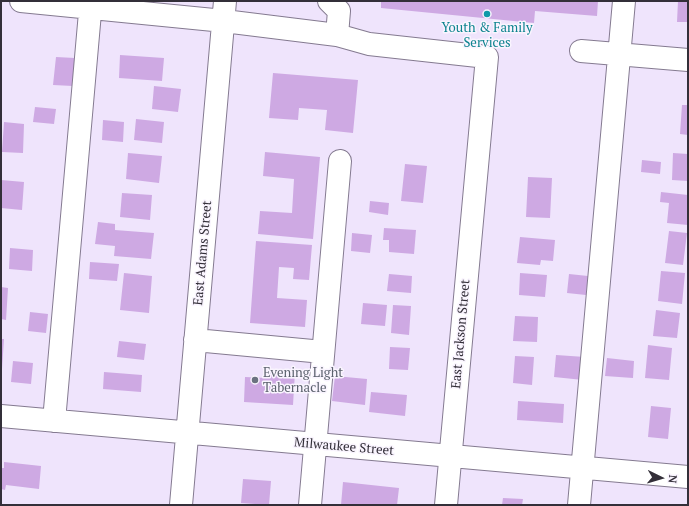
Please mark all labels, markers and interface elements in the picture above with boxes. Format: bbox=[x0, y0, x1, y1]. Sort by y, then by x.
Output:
marker: Youth & Family Services bbox=[482, 9, 492, 19]
place label: Youth & Family Services bbox=[441, 20, 533, 51]
street label: East Adams Street bbox=[191, 200, 215, 306]
street label: East Jackson Street bbox=[448, 279, 474, 389]
place label: Evening Light Tabernacle bbox=[263, 365, 343, 396]
marker: Evening Light Tabernacle bbox=[250, 375, 260, 385]
street label: Milwaukee Street bbox=[293, 435, 395, 459]
north arrow bbox=[641, 458, 681, 498]
text: N bbox=[666, 474, 680, 484]

